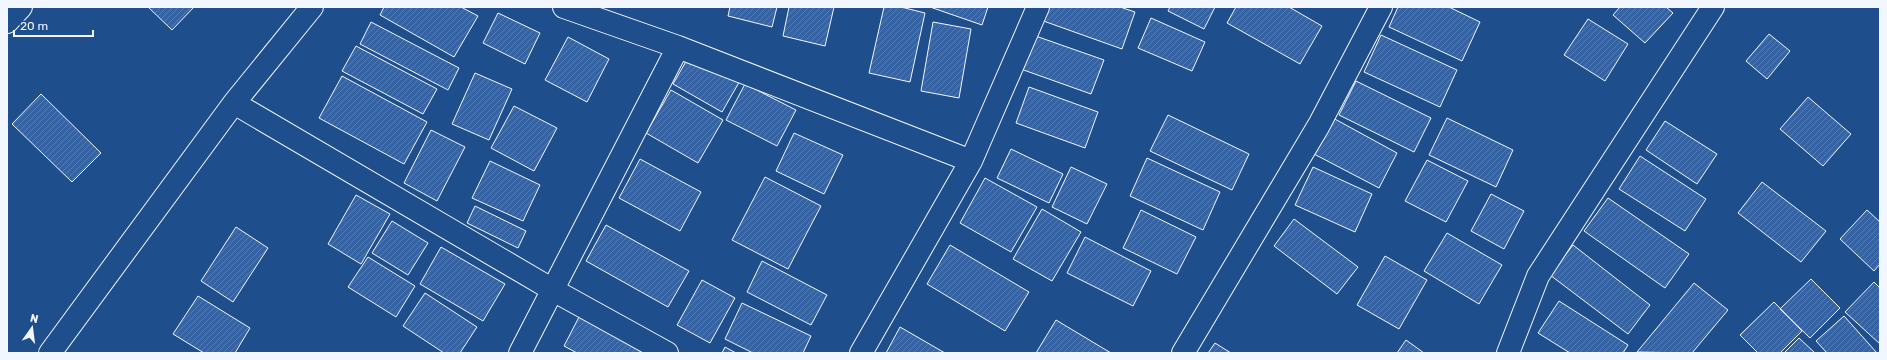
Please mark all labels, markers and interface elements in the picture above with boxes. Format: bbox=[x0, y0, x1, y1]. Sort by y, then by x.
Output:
scale bar bbox=[14, 12, 93, 38]
text: 20 m bbox=[20, 19, 48, 33]
north arrow bbox=[12, 308, 52, 348]
text: N bbox=[29, 312, 40, 326]

